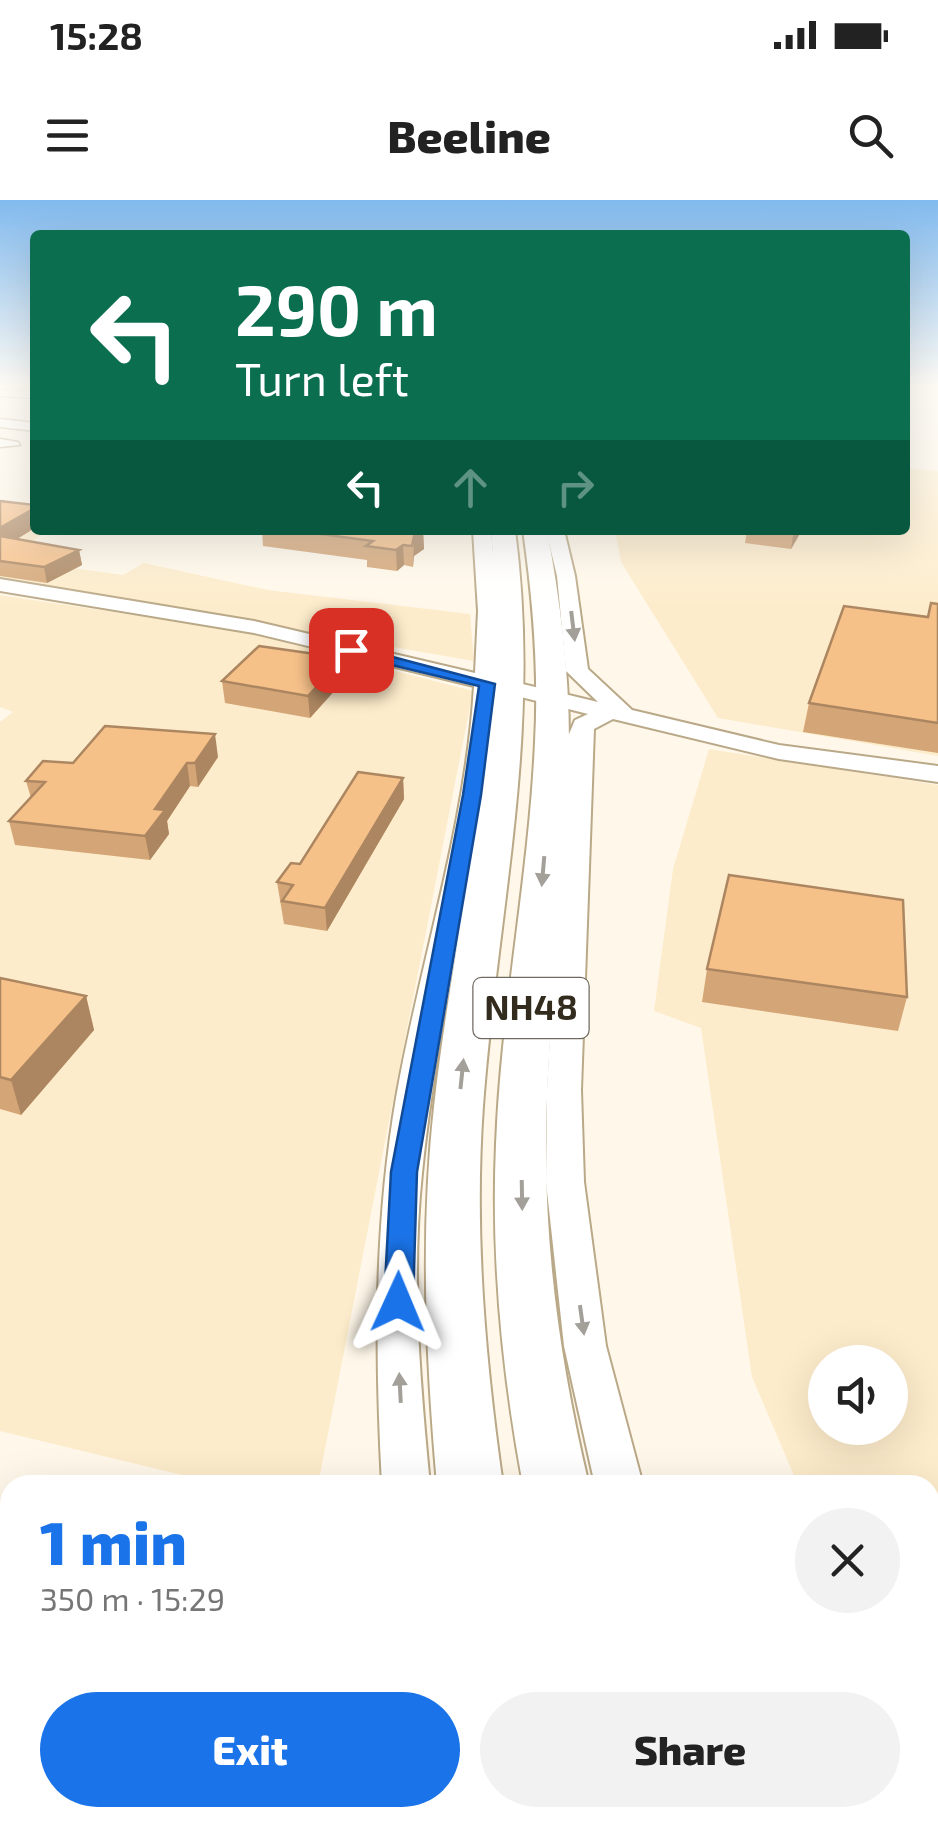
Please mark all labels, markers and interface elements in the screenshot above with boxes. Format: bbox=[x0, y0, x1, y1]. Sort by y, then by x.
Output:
text: 15:28 bbox=[50, 12, 143, 58]
icon: menu bbox=[40, 108, 95, 163]
text: Beeline bbox=[387, 108, 551, 162]
icon: search bbox=[843, 108, 898, 163]
text: 290 m bbox=[235, 266, 438, 350]
icon: left bbox=[70, 270, 200, 400]
text: Turn left bbox=[235, 351, 409, 405]
icon: left bbox=[338, 460, 393, 515]
icon: ahead bbox=[443, 460, 498, 515]
icon: right bbox=[548, 460, 603, 515]
pin bbox=[309, 608, 394, 693]
one-way arrow bbox=[565, 610, 581, 642]
icon: arrive bbox=[324, 623, 379, 678]
one-way arrow bbox=[534, 855, 550, 887]
road number: NH48 bbox=[474, 978, 588, 1038]
one-way arrow bbox=[454, 1057, 470, 1089]
one-way arrow bbox=[515, 1179, 531, 1211]
position arrow bbox=[346, 1250, 450, 1354]
one-way arrow bbox=[574, 1305, 590, 1336]
map controls bbox=[808, 1345, 908, 1445]
button: sound bbox=[808, 1345, 908, 1445]
one-way arrow bbox=[392, 1371, 408, 1403]
text: 1 min bbox=[40, 1505, 187, 1577]
button: close bbox=[795, 1508, 900, 1613]
text: 350 m · 15:29 bbox=[40, 1579, 225, 1617]
button: Exit bbox=[40, 1692, 460, 1807]
button: Share bbox=[480, 1692, 900, 1807]

